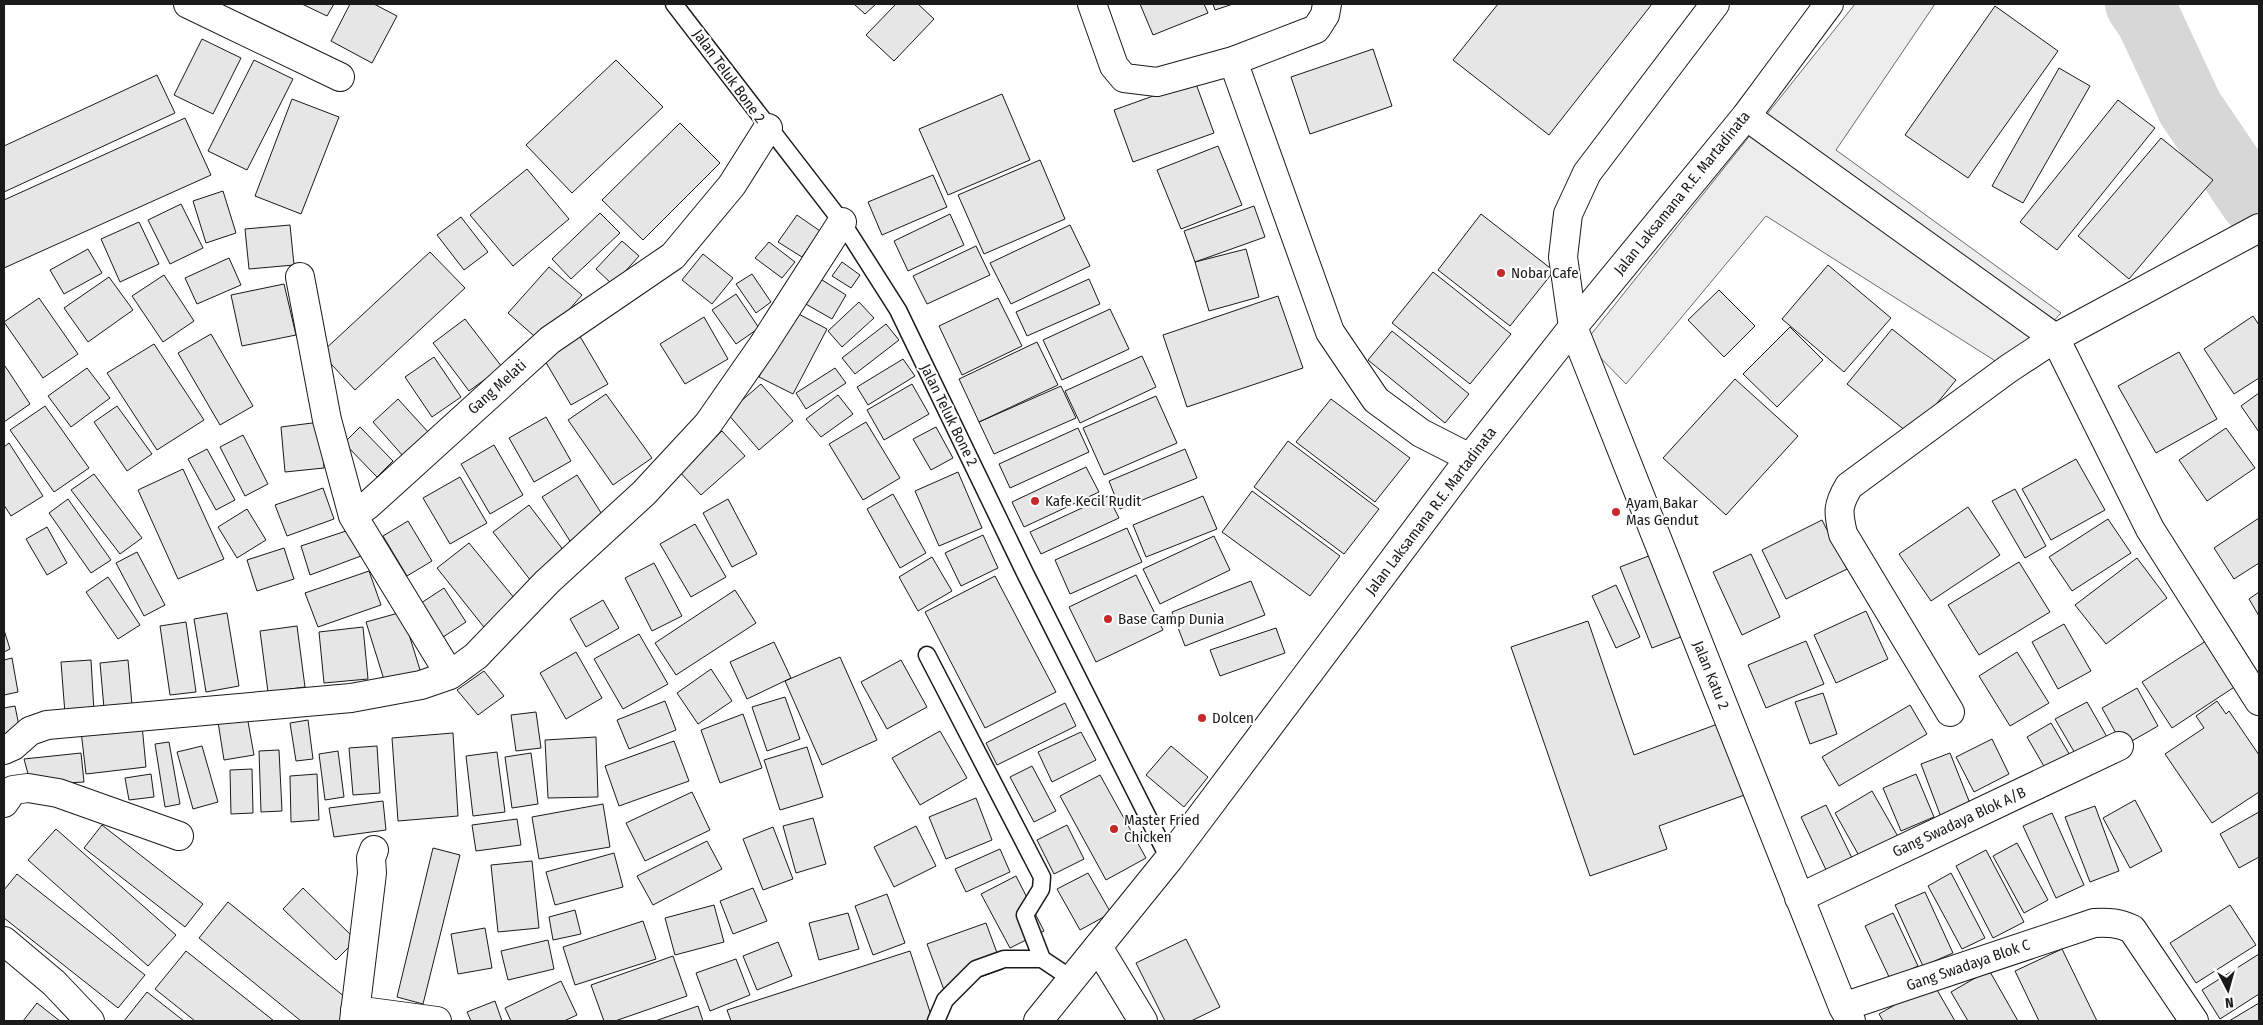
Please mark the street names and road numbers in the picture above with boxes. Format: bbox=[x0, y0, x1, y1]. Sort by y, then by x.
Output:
street label: Jalan Teluk Bone 2 bbox=[689, 26, 769, 127]
street label: Jalan Laksamana R.E. Martadinata bbox=[1610, 107, 1754, 279]
street label: Gang Melati bbox=[464, 356, 530, 418]
street label: Jalan Teluk Bone 2 bbox=[916, 361, 982, 469]
street label: Jalan Laksamana R.E. Martadinata bbox=[1362, 423, 1500, 599]
street label: Jalan Katu 2 bbox=[1689, 638, 1733, 712]
street label: Gang Swadaya Blok A/B bbox=[1889, 783, 2029, 861]
street label: Gang Swadaya Blok C bbox=[1904, 935, 2033, 995]

